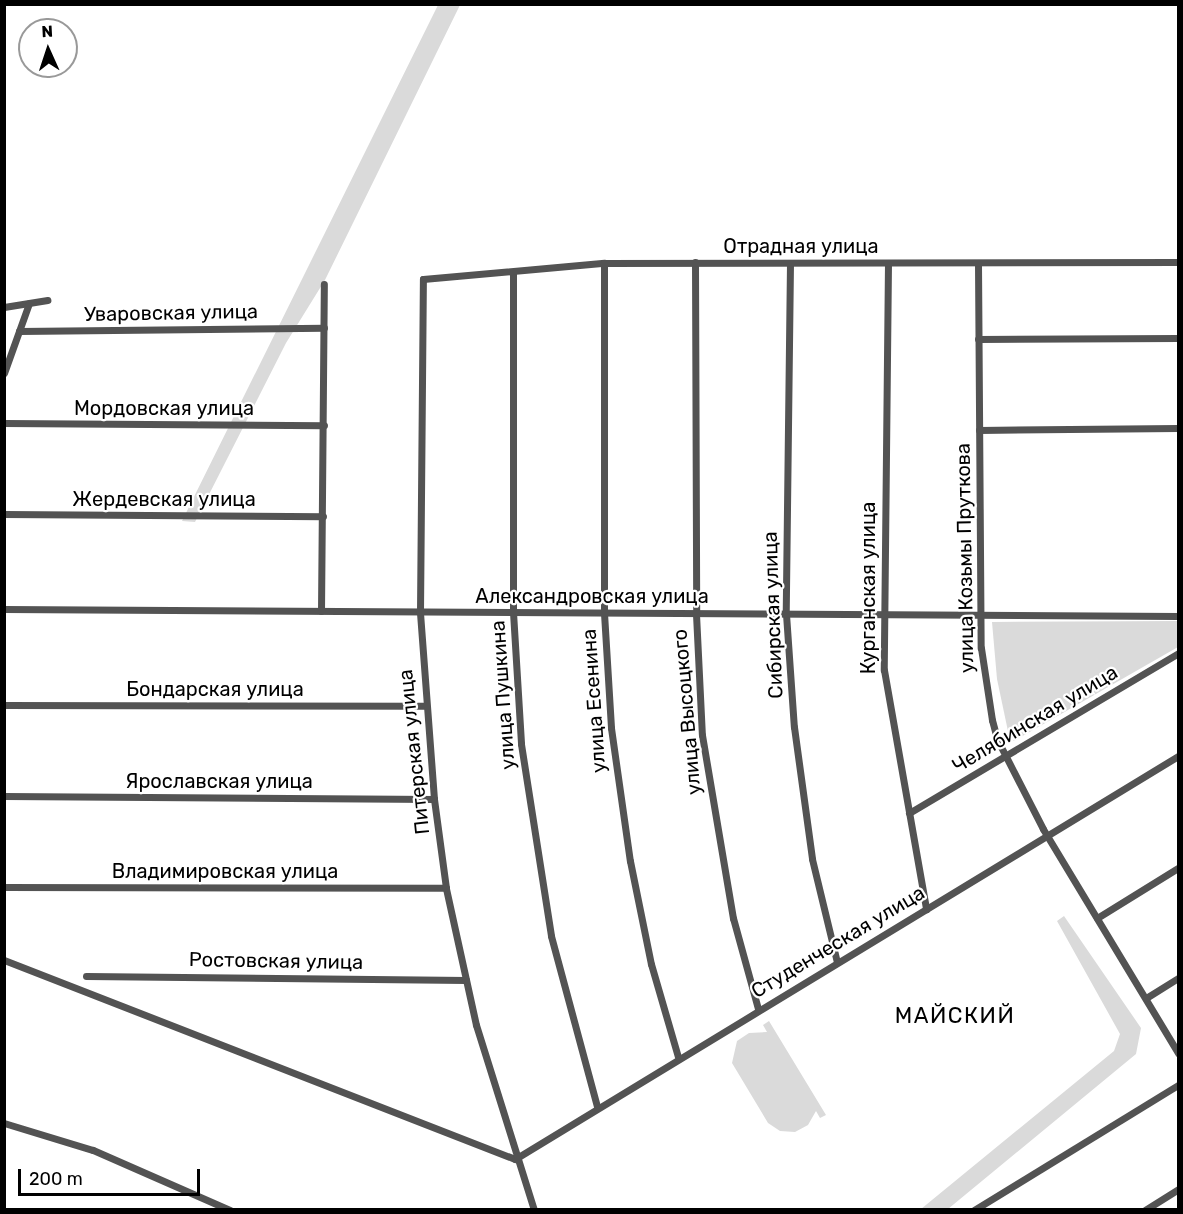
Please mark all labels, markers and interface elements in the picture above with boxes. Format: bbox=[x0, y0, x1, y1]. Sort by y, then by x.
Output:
north arrow bbox=[18, 18, 78, 78]
text: N bbox=[41, 22, 53, 41]
street label: Отрадная улица bbox=[723, 234, 879, 258]
street label: Уваровская улица bbox=[84, 299, 258, 327]
street label: Мордовская улица bbox=[74, 396, 254, 420]
street label: улица Козьмы Пруткова bbox=[951, 443, 979, 673]
street label: Жердевская улица bbox=[72, 487, 256, 511]
street label: Курганская улица bbox=[856, 502, 880, 674]
street label: Сибирская улица bbox=[758, 531, 788, 699]
street label: Александровская улица bbox=[475, 584, 709, 608]
street label: улица Пушкина bbox=[486, 620, 520, 770]
street label: улица Есенина bbox=[577, 628, 611, 774]
street label: улица Высоцкого bbox=[668, 628, 706, 796]
street label: Челябинская улица bbox=[948, 660, 1122, 778]
street label: Питерская улица bbox=[393, 668, 435, 836]
street label: Бондарская улица bbox=[126, 677, 304, 701]
street label: Ярославская улица bbox=[125, 769, 313, 793]
street label: Владимировская улица bbox=[112, 859, 338, 883]
street label: Студенческая улица bbox=[747, 881, 929, 1003]
street label: Ростовская улица bbox=[189, 947, 363, 975]
district label: МАЙСКИЙ bbox=[895, 1003, 1015, 1029]
scale bar bbox=[21, 1157, 202, 1195]
text: 200 m bbox=[29, 1168, 83, 1190]

